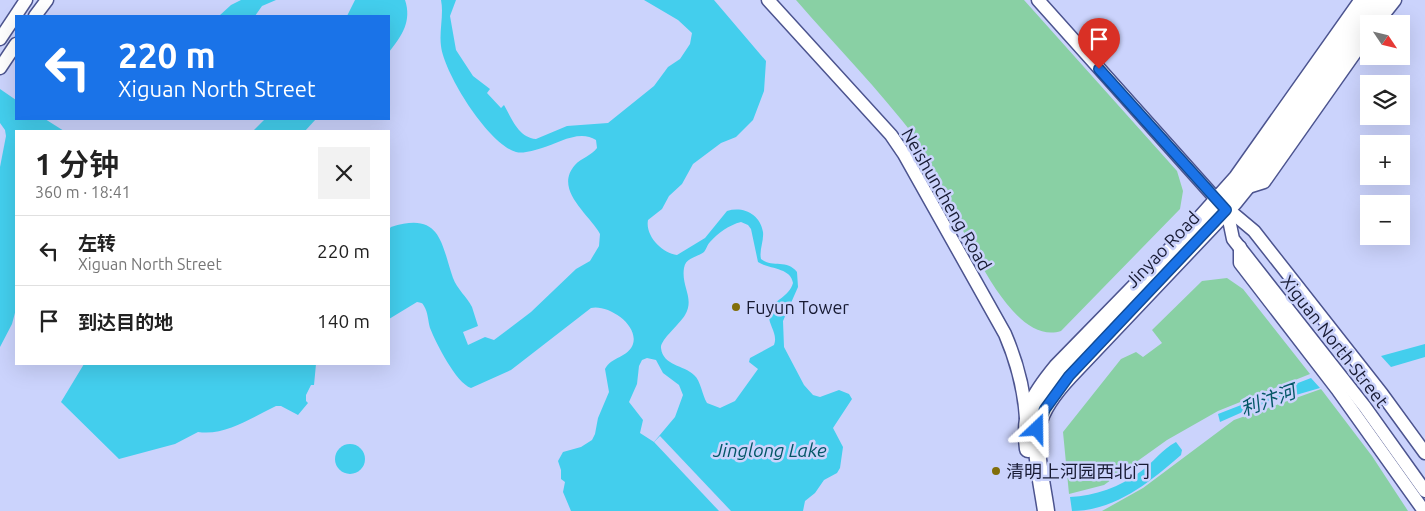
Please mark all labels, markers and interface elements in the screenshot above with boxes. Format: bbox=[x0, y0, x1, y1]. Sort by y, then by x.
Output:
north arrow bbox=[1360, 15, 1410, 65]
map controls bbox=[1360, 15, 1410, 245]
pin bbox=[1078, 18, 1120, 69]
icon: arrive bbox=[1085, 25, 1113, 53]
icon: left bbox=[35, 35, 100, 100]
text: 220 m bbox=[118, 35, 216, 75]
button: layers bbox=[1360, 75, 1410, 125]
text: Xiguan North Street bbox=[118, 76, 316, 101]
street label: Neishuncheng Road bbox=[898, 124, 996, 274]
button: + bbox=[1360, 135, 1410, 185]
text: 1 分钟 bbox=[35, 147, 119, 181]
button: close bbox=[318, 147, 370, 199]
text: 360 m · 18:41 bbox=[35, 183, 131, 201]
button: − bbox=[1360, 195, 1410, 245]
street label: Jinyao Road bbox=[1121, 207, 1203, 291]
text: 左转 bbox=[78, 232, 116, 254]
icon: left bbox=[35, 237, 63, 265]
text: 220 m bbox=[317, 240, 370, 262]
text: Xiguan North Street bbox=[78, 255, 222, 273]
street label: Xiguan North Street bbox=[1277, 271, 1393, 411]
place label: Fuyun Tower bbox=[746, 297, 849, 317]
marker: Fuyun Tower bbox=[730, 301, 742, 313]
icon: arrive bbox=[35, 307, 63, 335]
text: 140 m bbox=[317, 310, 370, 332]
text: 到达目的地 bbox=[78, 311, 173, 333]
water label: 利汴河 bbox=[1237, 379, 1302, 420]
position arrow bbox=[1010, 402, 1062, 454]
water label: Jinglong Lake bbox=[712, 439, 827, 461]
place label: 清明上河园西北门 bbox=[1006, 461, 1150, 481]
marker: 清明上河园西北门 bbox=[990, 465, 1002, 477]

